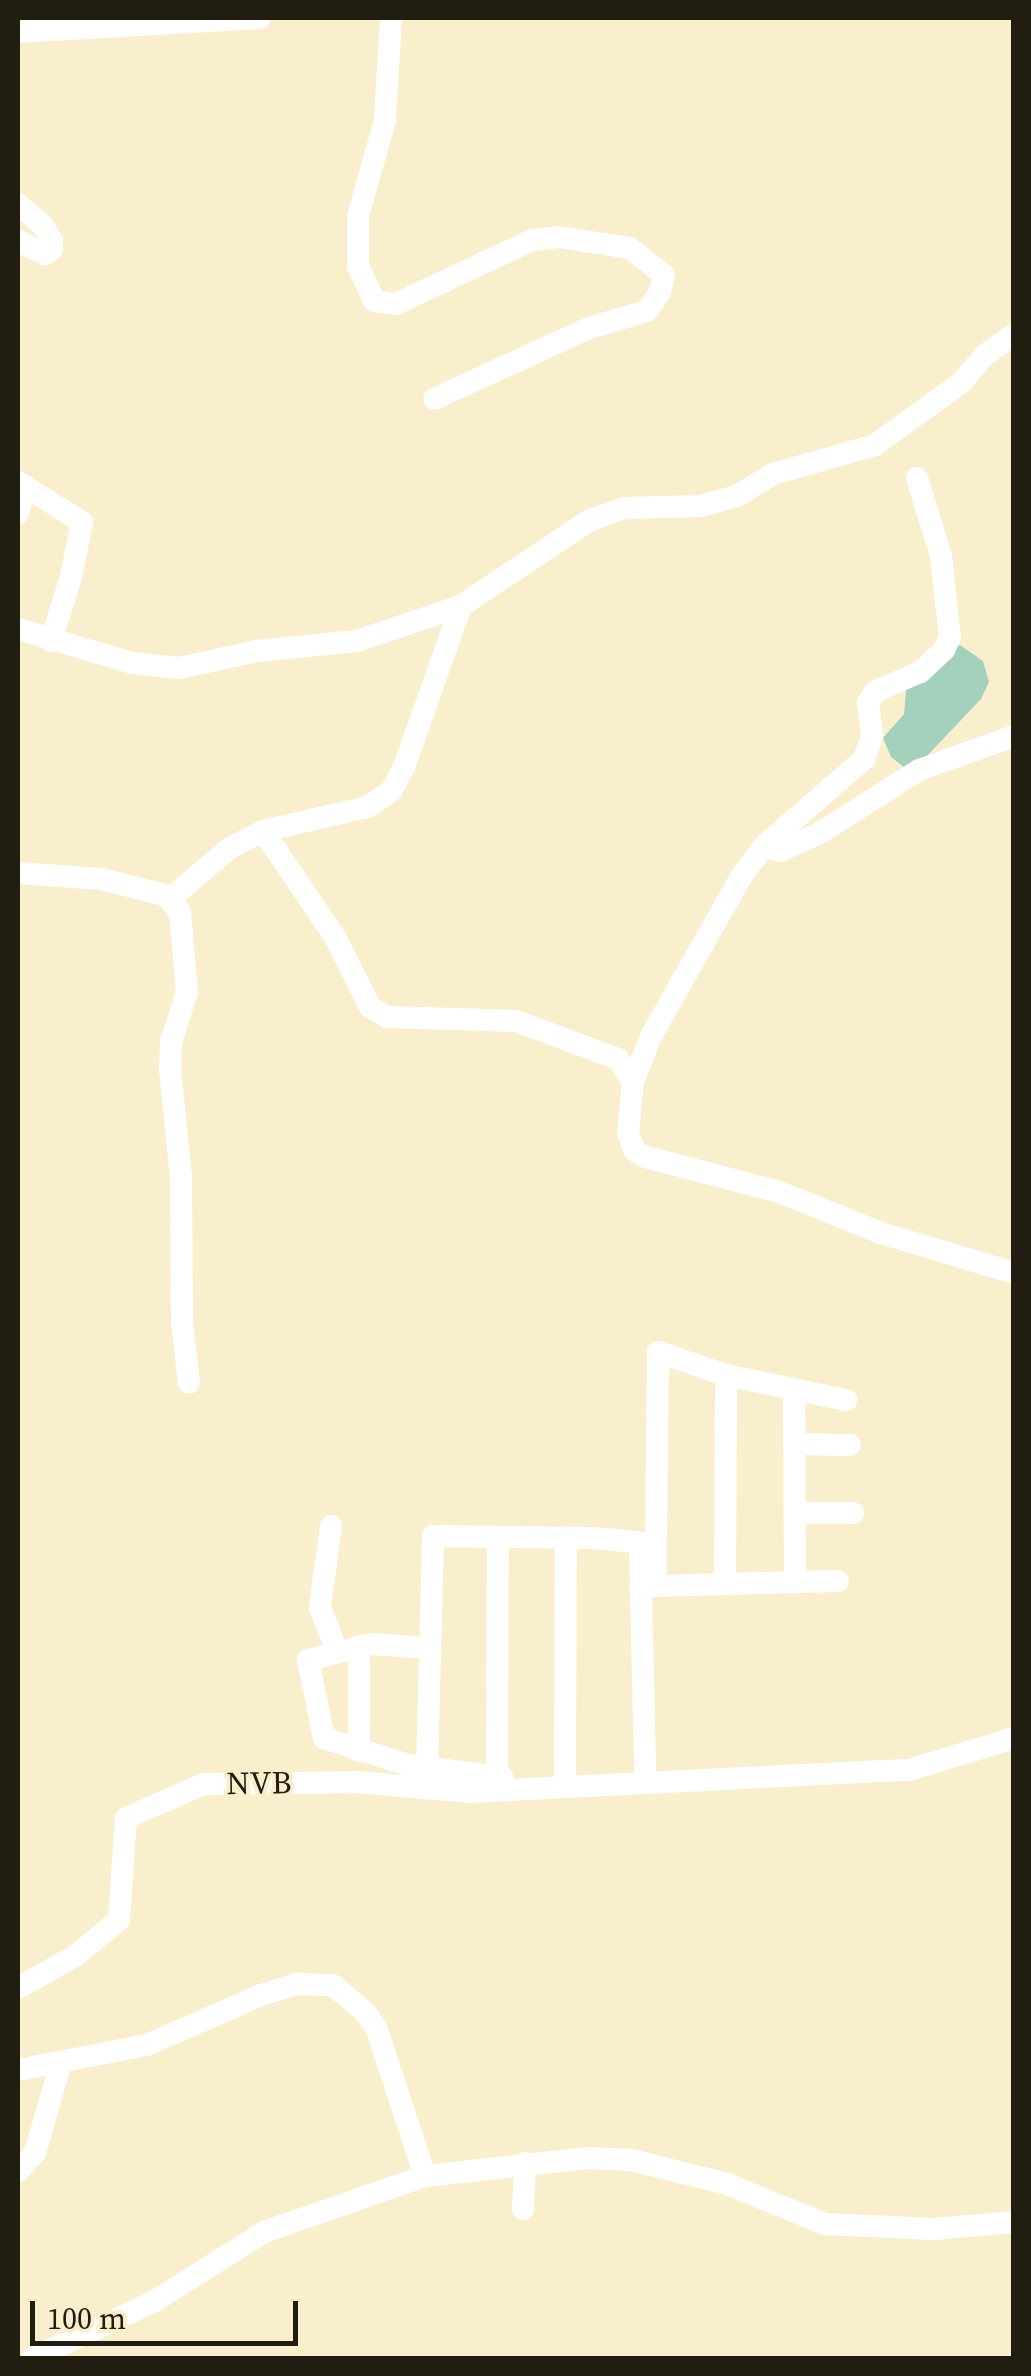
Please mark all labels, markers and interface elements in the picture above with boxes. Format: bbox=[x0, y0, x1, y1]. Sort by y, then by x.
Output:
street label: NVB bbox=[226, 1763, 292, 1803]
scale bar bbox=[35, 2281, 302, 2343]
text: 100 m bbox=[47, 2298, 126, 2339]

